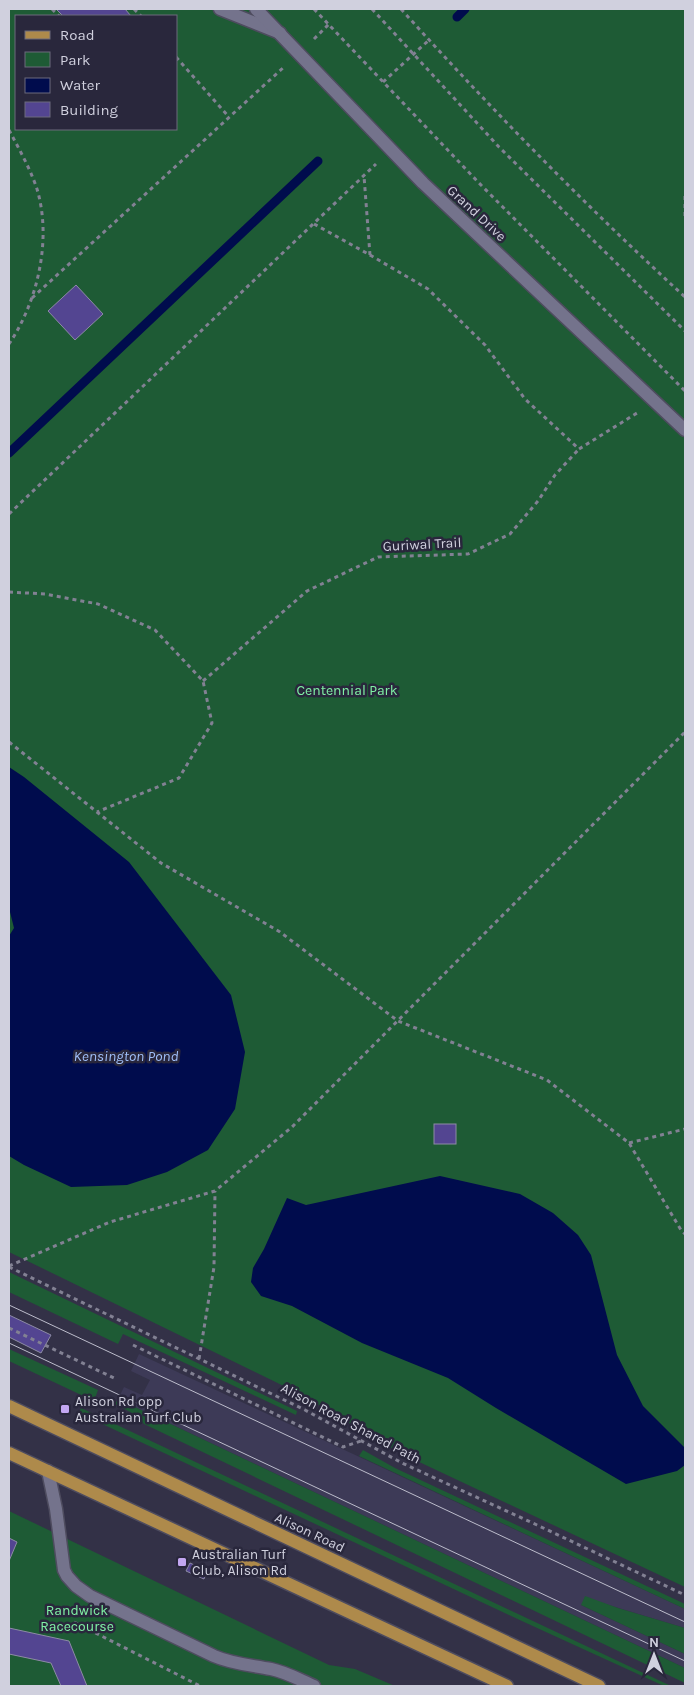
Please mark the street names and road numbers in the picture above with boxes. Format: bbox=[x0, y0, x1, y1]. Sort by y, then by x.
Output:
street label: Grand Drive bbox=[444, 182, 510, 245]
street label: Guriwal Trail bbox=[382, 534, 462, 555]
street label: Alison Road Shared Path bbox=[278, 1379, 424, 1468]
street label: Alison Road bbox=[272, 1509, 347, 1556]

